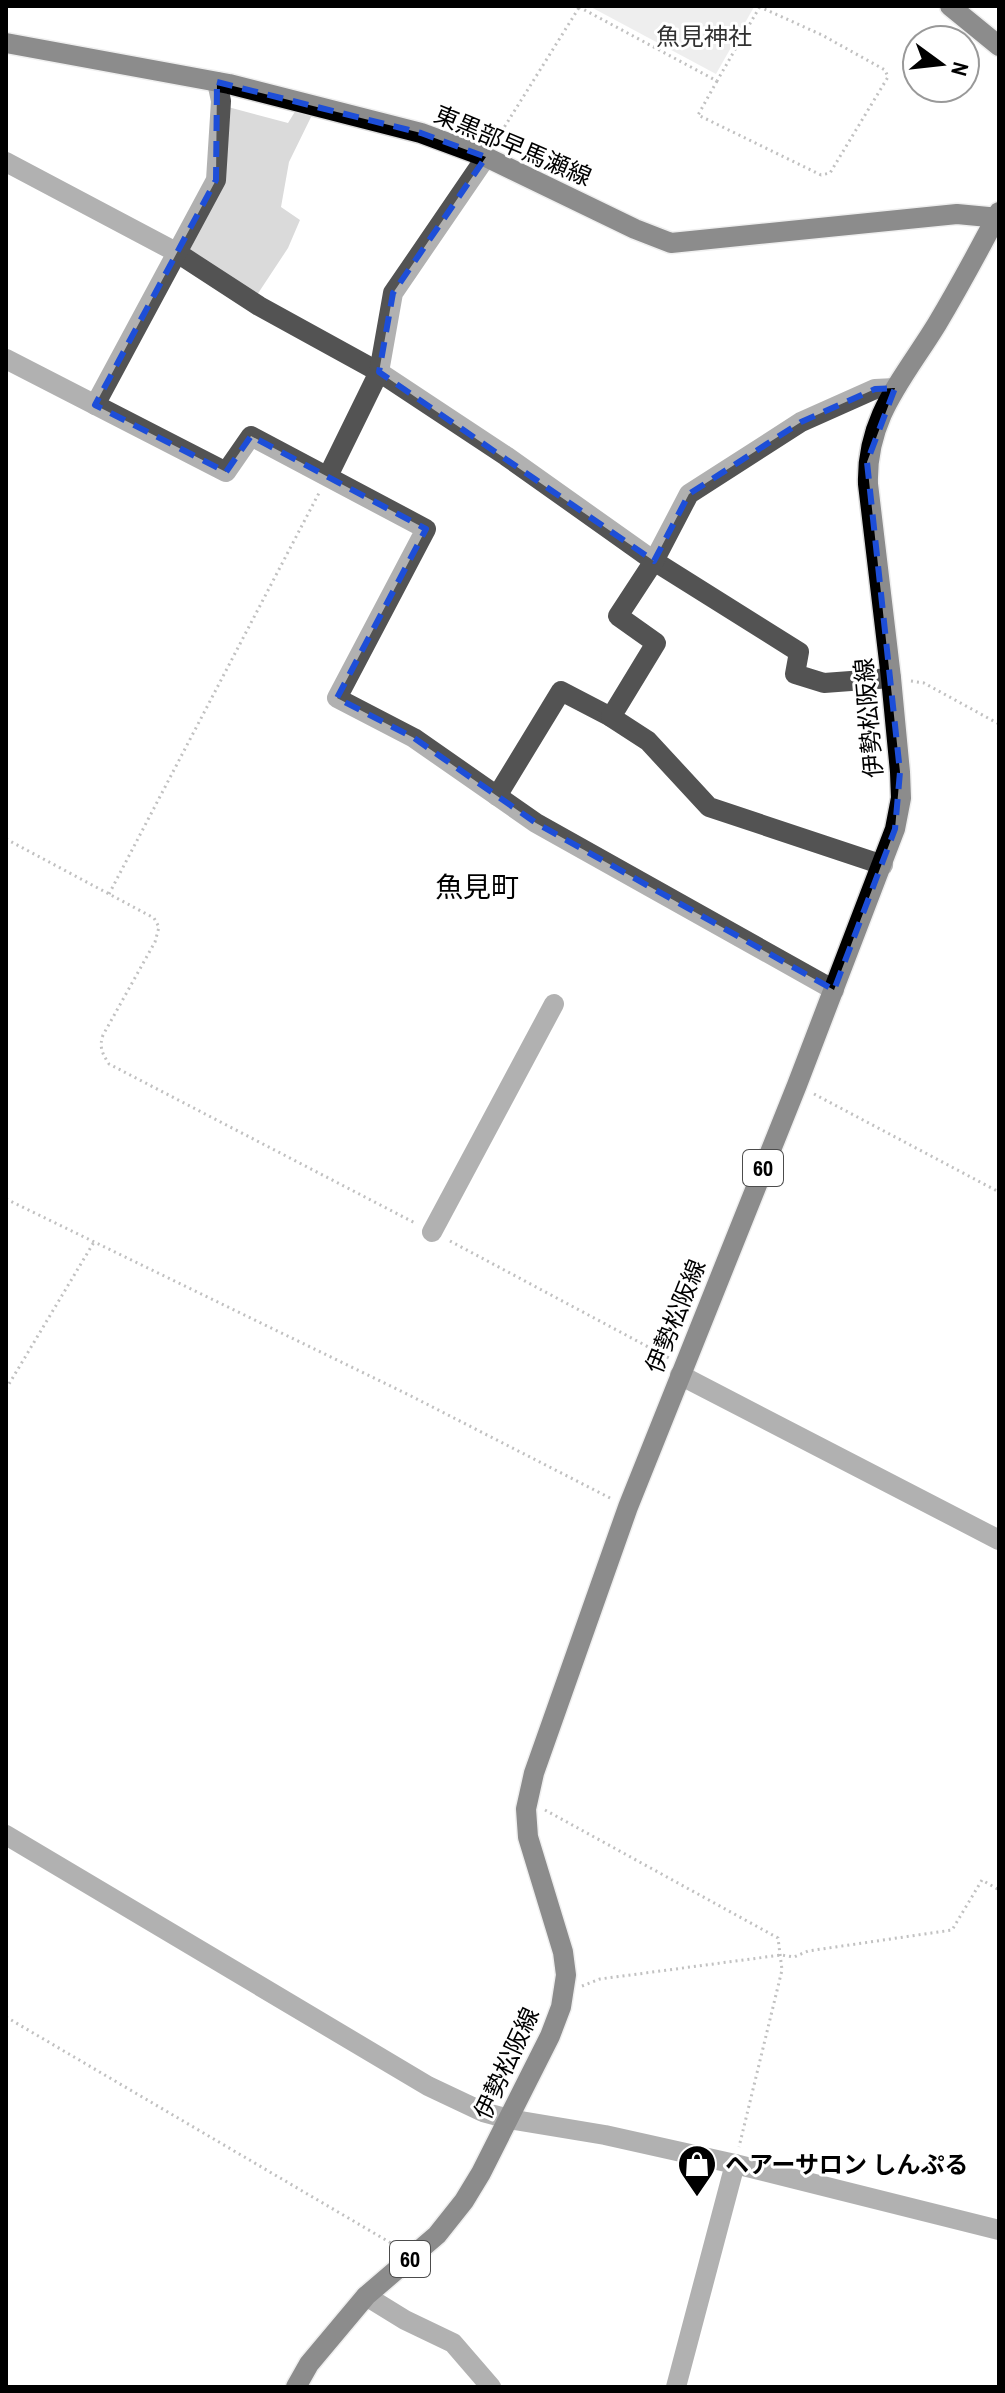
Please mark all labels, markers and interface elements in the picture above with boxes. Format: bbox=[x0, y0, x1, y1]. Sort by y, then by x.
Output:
park label: 魚見神社 bbox=[656, 20, 752, 52]
north arrow bbox=[901, 24, 981, 104]
text: N bbox=[944, 59, 976, 79]
street label: 東黒部早馬瀬線 bbox=[429, 97, 597, 193]
street label: 伊勢松阪線 bbox=[847, 657, 889, 779]
district label: 魚見町 bbox=[435, 868, 519, 906]
road number: 60 bbox=[743, 1150, 783, 1186]
street label: 伊勢松阪線 bbox=[638, 1254, 712, 1378]
street label: 伊勢松阪線 bbox=[466, 2002, 546, 2124]
shop icon: ヘアーサロン しんぷる bbox=[676, 2143, 718, 2198]
place label: ヘアーサロン しんぷる bbox=[725, 2148, 969, 2180]
road number: 60 bbox=[390, 2241, 430, 2277]

